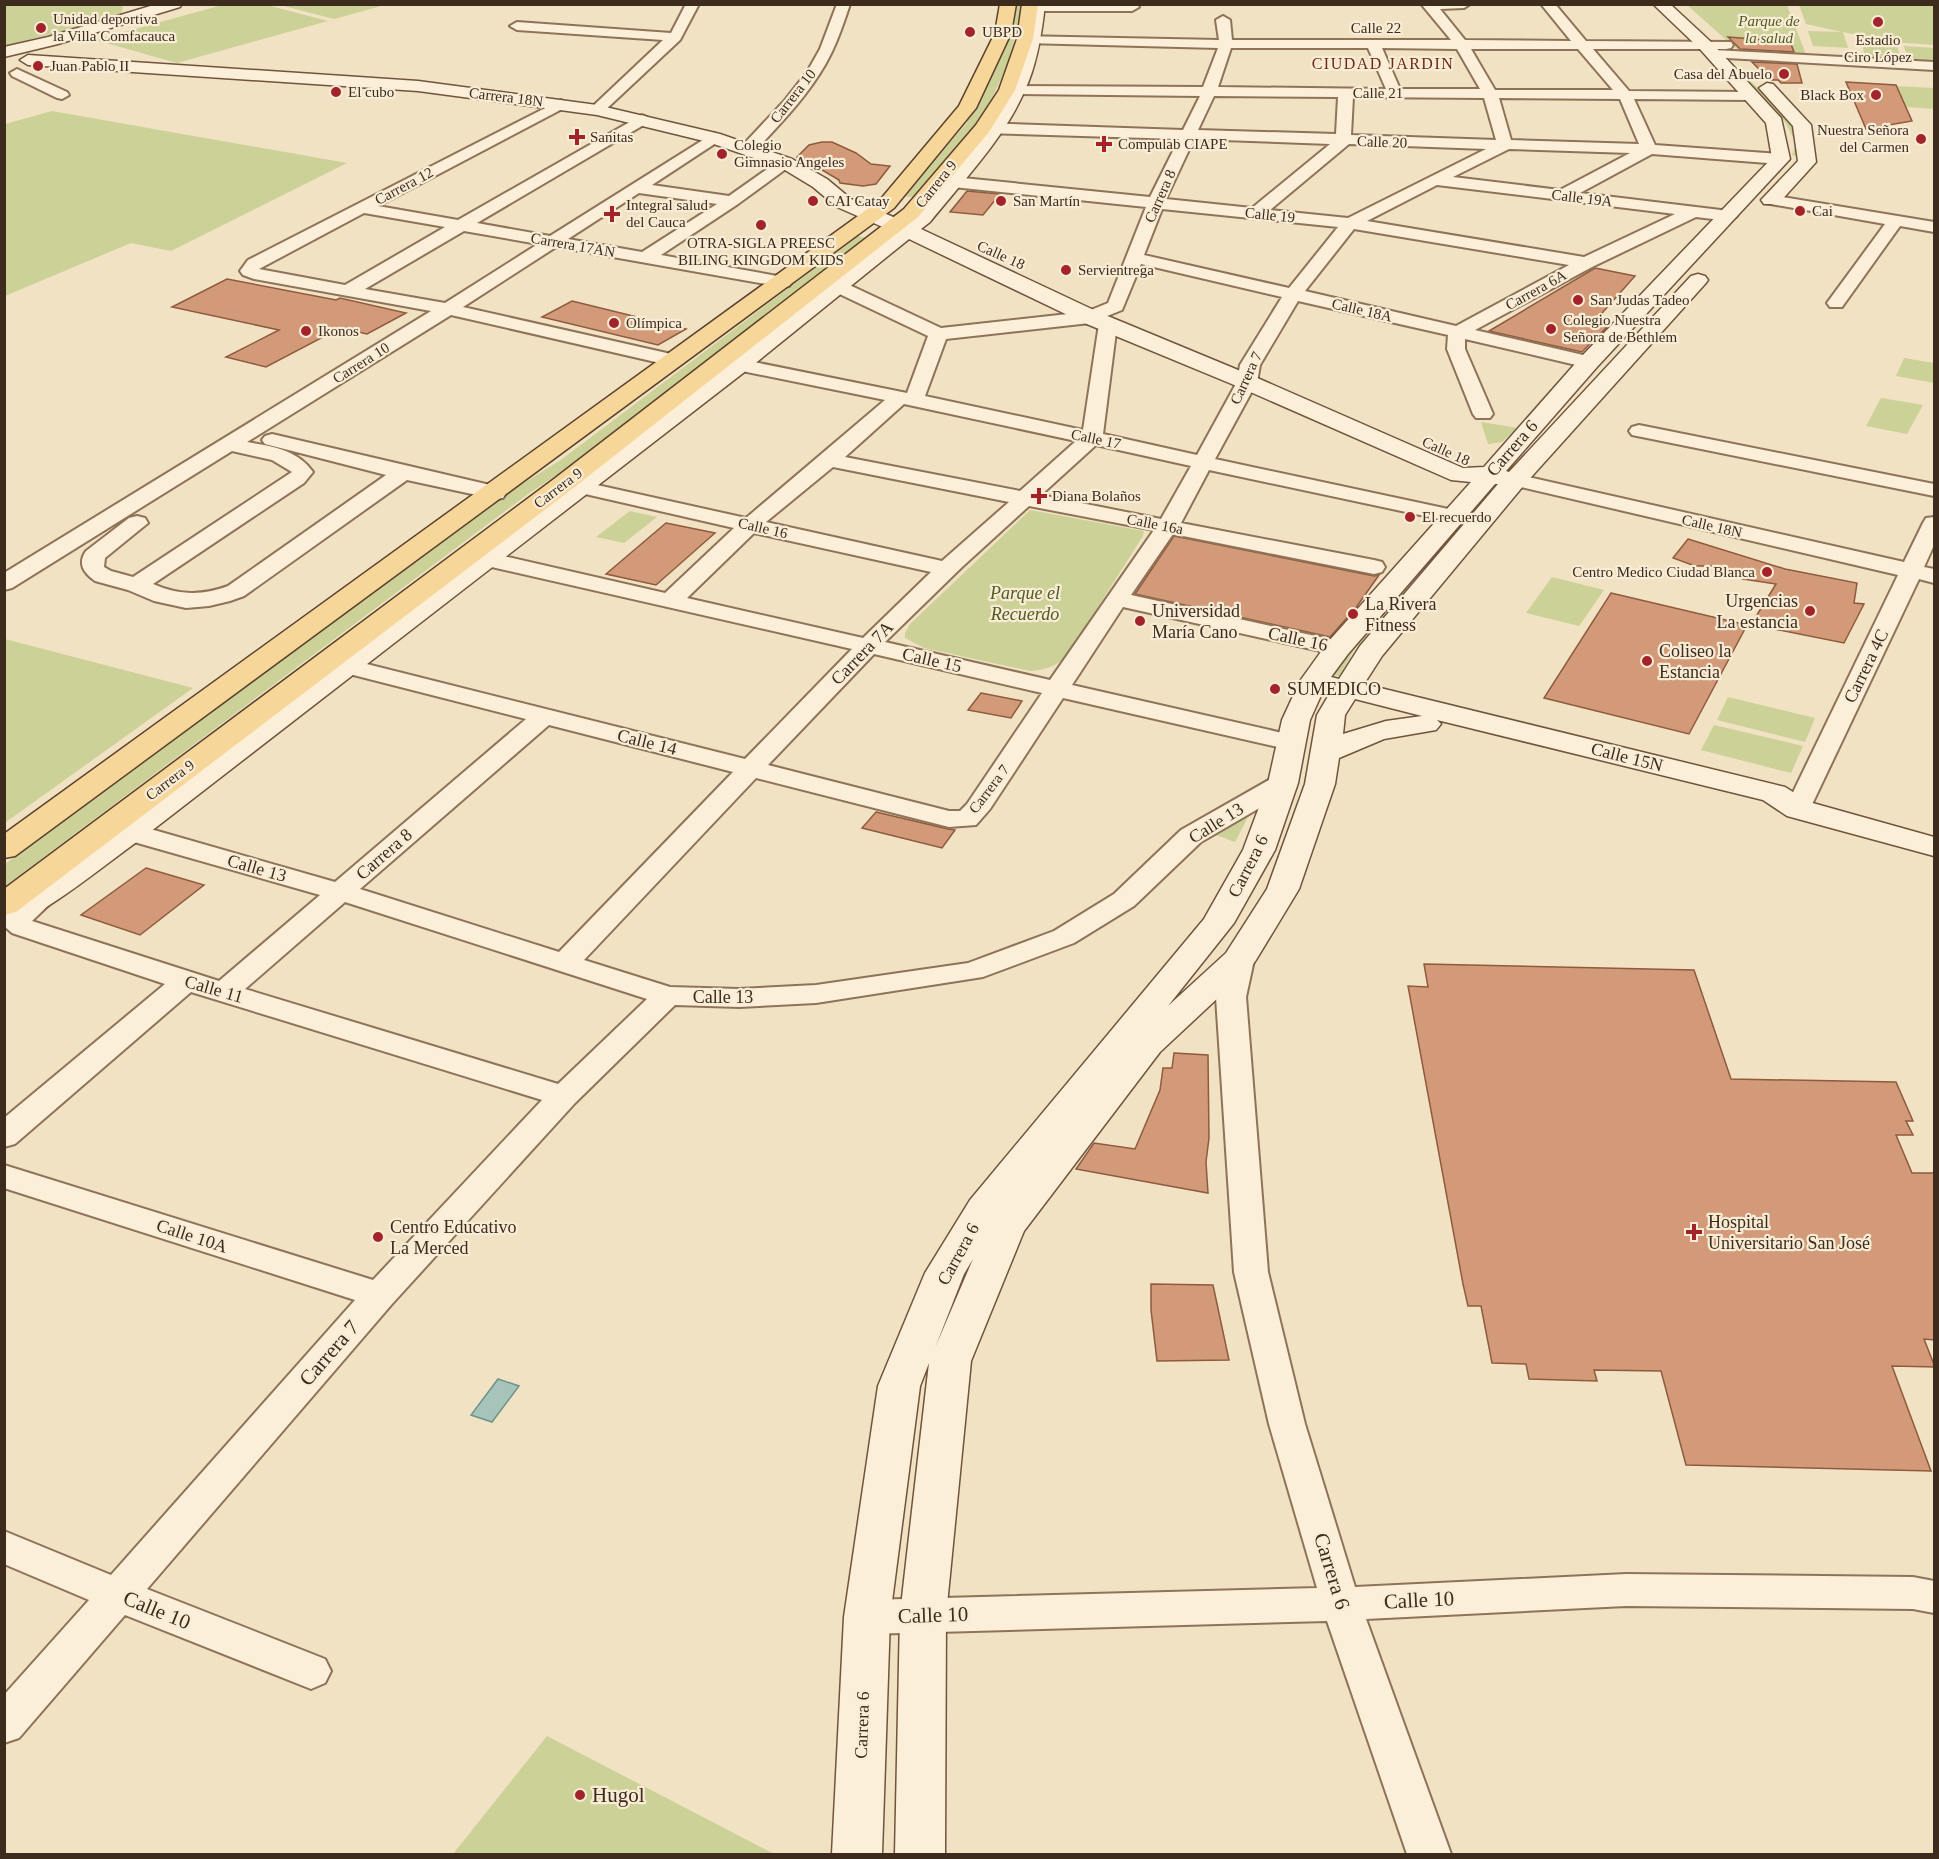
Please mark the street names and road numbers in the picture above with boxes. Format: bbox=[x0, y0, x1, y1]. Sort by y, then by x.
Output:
street label: Calle 22 bbox=[1351, 20, 1401, 36]
street label: Carrera 10 bbox=[767, 66, 819, 126]
street label: Carrera 18N bbox=[468, 85, 544, 110]
street label: Calle 21 bbox=[1353, 85, 1403, 101]
street label: Calle 20 bbox=[1357, 133, 1407, 151]
street label: Carrera 9 bbox=[912, 157, 960, 211]
street label: Carrera 12 bbox=[372, 164, 436, 208]
street label: Carrera 8 bbox=[1141, 167, 1179, 225]
street label: Calle 19A bbox=[1551, 186, 1614, 210]
street label: Calle 19 bbox=[1244, 204, 1296, 226]
street label: Carrera 17AN bbox=[530, 230, 617, 260]
street label: Calle 18 bbox=[975, 237, 1027, 273]
street label: Carrera 6A bbox=[1503, 267, 1569, 313]
street label: Calle 18A bbox=[1330, 295, 1394, 325]
street label: Carrera 10 bbox=[330, 339, 392, 387]
street label: Carrera 7 bbox=[1227, 349, 1265, 407]
street label: Carrera 6 bbox=[1482, 416, 1542, 480]
street label: Calle 17 bbox=[1070, 426, 1123, 452]
street label: Calle 18 bbox=[1420, 433, 1472, 469]
street label: Carrera 9 bbox=[531, 465, 585, 511]
street label: Calle 16a bbox=[1125, 511, 1185, 537]
street label: Calle 18N bbox=[1680, 511, 1744, 541]
street label: Calle 16 bbox=[737, 515, 790, 542]
street label: Carrera 7A bbox=[827, 617, 897, 689]
street label: Calle 16 bbox=[1266, 623, 1330, 655]
street label: Carrera 4C bbox=[1840, 626, 1892, 706]
street label: Calle 15 bbox=[900, 643, 964, 677]
street label: Calle 14 bbox=[615, 725, 679, 759]
street label: Calle 15N bbox=[1589, 738, 1665, 776]
street label: Carrera 9 bbox=[143, 757, 197, 803]
street label: Carrera 7 bbox=[966, 761, 1013, 816]
street label: Calle 13 bbox=[1185, 798, 1247, 848]
street label: Carrera 8 bbox=[352, 824, 416, 884]
street label: Carrera 6 bbox=[1224, 831, 1272, 901]
street label: Calle 13 bbox=[225, 850, 289, 886]
street label: Calle 11 bbox=[182, 971, 246, 1007]
street label: Calle 13 bbox=[693, 987, 753, 1007]
street label: Calle 10A bbox=[154, 1215, 230, 1257]
street label: Carrera 6 bbox=[933, 1220, 983, 1288]
street label: Carrera 7 bbox=[294, 1315, 364, 1391]
street label: Carrera 6 bbox=[1309, 1530, 1355, 1612]
street label: Calle 10 bbox=[120, 1586, 194, 1634]
street label: Calle 10 bbox=[1383, 1586, 1455, 1614]
street label: Calle 10 bbox=[897, 1602, 969, 1628]
street label: Carrera 6 bbox=[851, 1691, 873, 1759]

